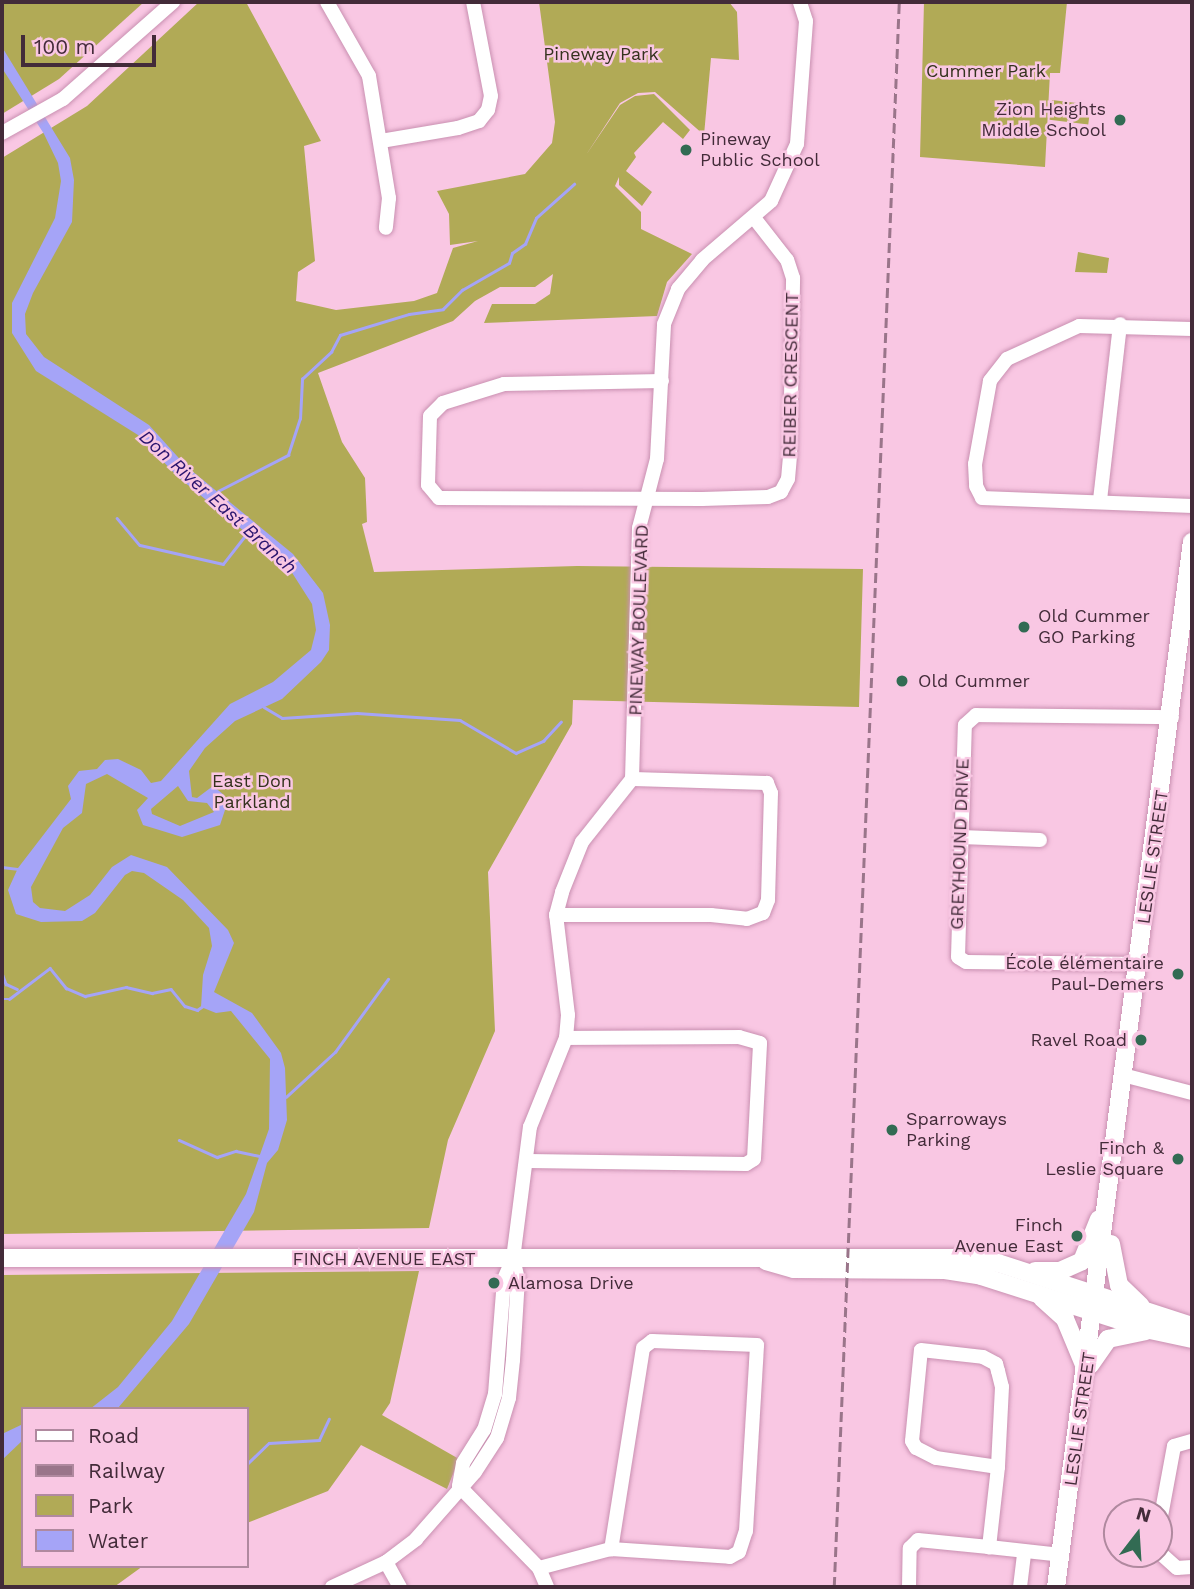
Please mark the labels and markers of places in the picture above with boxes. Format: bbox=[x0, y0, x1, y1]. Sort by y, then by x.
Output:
place label: Zion Heights Middle School bbox=[981, 99, 1106, 142]
marker: Zion Heights Middle School bbox=[1112, 112, 1128, 128]
place label: Pineway Public School bbox=[700, 129, 820, 172]
marker: Pineway Public School bbox=[678, 142, 694, 158]
place label: Old Cummer GO Parking bbox=[1038, 606, 1150, 648]
marker: Old Cummer GO Parking bbox=[1016, 619, 1032, 635]
place label: Old Cummer bbox=[918, 670, 1030, 692]
marker: Old Cummer bbox=[892, 671, 912, 691]
place label: École élémentaire Paul-Demers bbox=[1005, 953, 1164, 996]
marker: École élémentaire Paul-Demers bbox=[1170, 966, 1186, 982]
place label: Ravel Road bbox=[1030, 1029, 1127, 1051]
marker: Ravel Road bbox=[1133, 1032, 1149, 1048]
place label: Sparroways Parking bbox=[906, 1109, 1007, 1152]
marker: Sparroways Parking bbox=[884, 1122, 900, 1138]
place label: Finch & Leslie Square bbox=[1045, 1138, 1164, 1180]
marker: Finch & Leslie Square bbox=[1170, 1151, 1186, 1167]
place label: Finch Avenue East bbox=[954, 1215, 1063, 1258]
marker: Finch Avenue East bbox=[1069, 1228, 1085, 1244]
place label: Alamosa Drive bbox=[508, 1272, 634, 1294]
marker: Alamosa Drive bbox=[486, 1275, 502, 1291]

